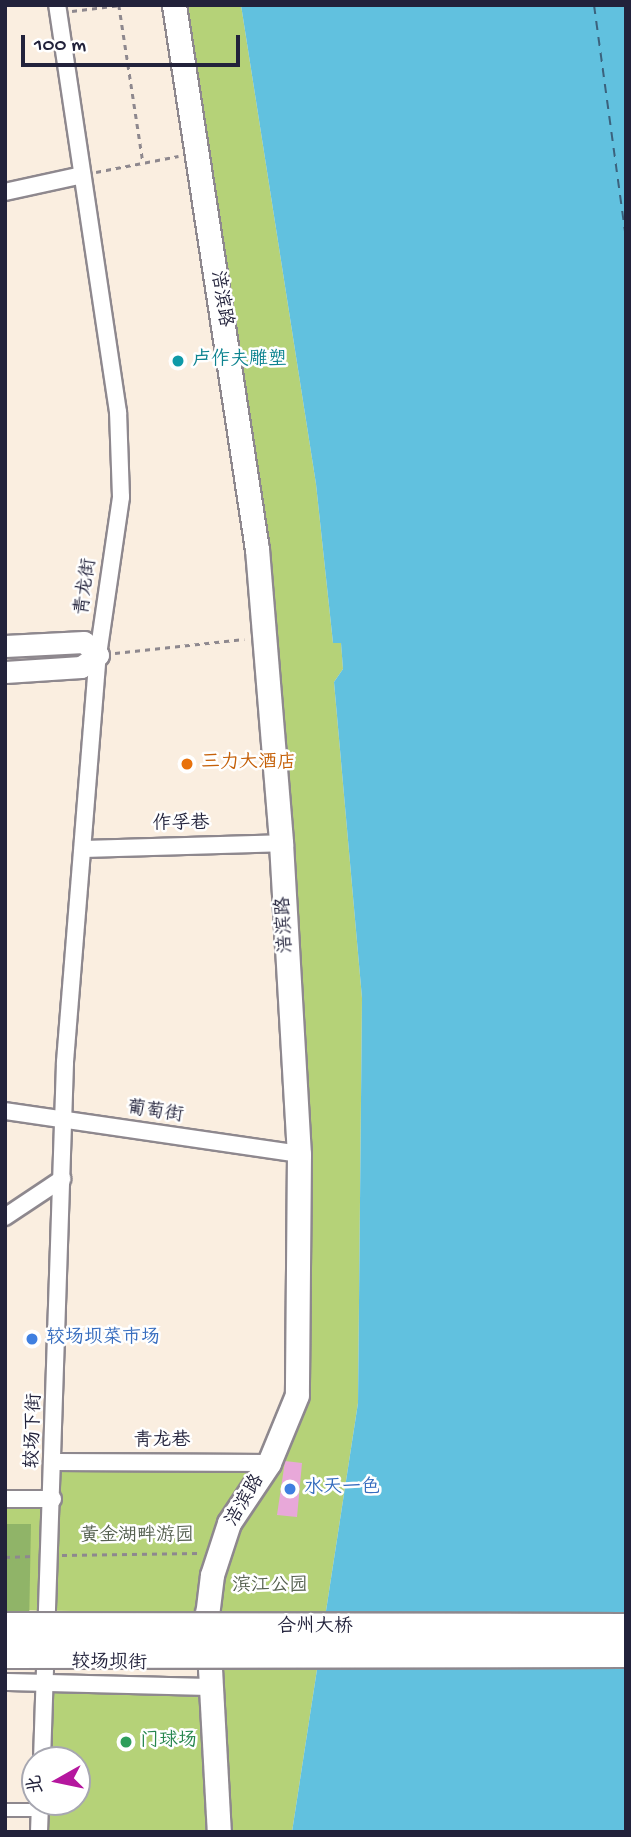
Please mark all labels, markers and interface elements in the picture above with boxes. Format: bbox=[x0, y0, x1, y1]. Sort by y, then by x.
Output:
scale bar bbox=[24, 21, 243, 65]
text: 100 m bbox=[34, 34, 86, 59]
street label: 涪滨路 bbox=[204, 269, 236, 329]
place label: 卢作夫雕塑 bbox=[192, 350, 287, 372]
marker: 卢作夫雕塑 bbox=[170, 353, 186, 369]
street label: 青龙街 bbox=[72, 557, 102, 617]
place label: 三力大酒店 bbox=[201, 753, 296, 775]
marker: 三力大酒店 bbox=[179, 756, 195, 772]
street label: 作孚巷 bbox=[152, 813, 210, 837]
street label: 涪滨路 bbox=[273, 896, 299, 954]
street label: 葡萄街 bbox=[125, 1098, 185, 1128]
place label: 较场坝菜市场 bbox=[46, 1328, 160, 1350]
marker: 较场坝菜市场 bbox=[24, 1331, 40, 1347]
street label: 较场下街 bbox=[22, 1393, 48, 1469]
street label: 青龙巷 bbox=[134, 1431, 190, 1453]
street label: 涪滨路 bbox=[222, 1471, 270, 1531]
place label: 水天一色 bbox=[304, 1478, 380, 1500]
marker: 水天一色 bbox=[282, 1481, 298, 1497]
park label: 黄金湖畔游园 bbox=[80, 1526, 194, 1548]
park label: 滨江公园 bbox=[232, 1576, 308, 1598]
street label: 合州大桥 bbox=[277, 1617, 353, 1639]
street label: 较场坝街 bbox=[71, 1652, 147, 1676]
place label: 门球场 bbox=[140, 1731, 197, 1753]
marker: 门球场 bbox=[118, 1734, 134, 1750]
north arrow bbox=[21, 1746, 91, 1816]
text: 北 bbox=[24, 1773, 50, 1795]

